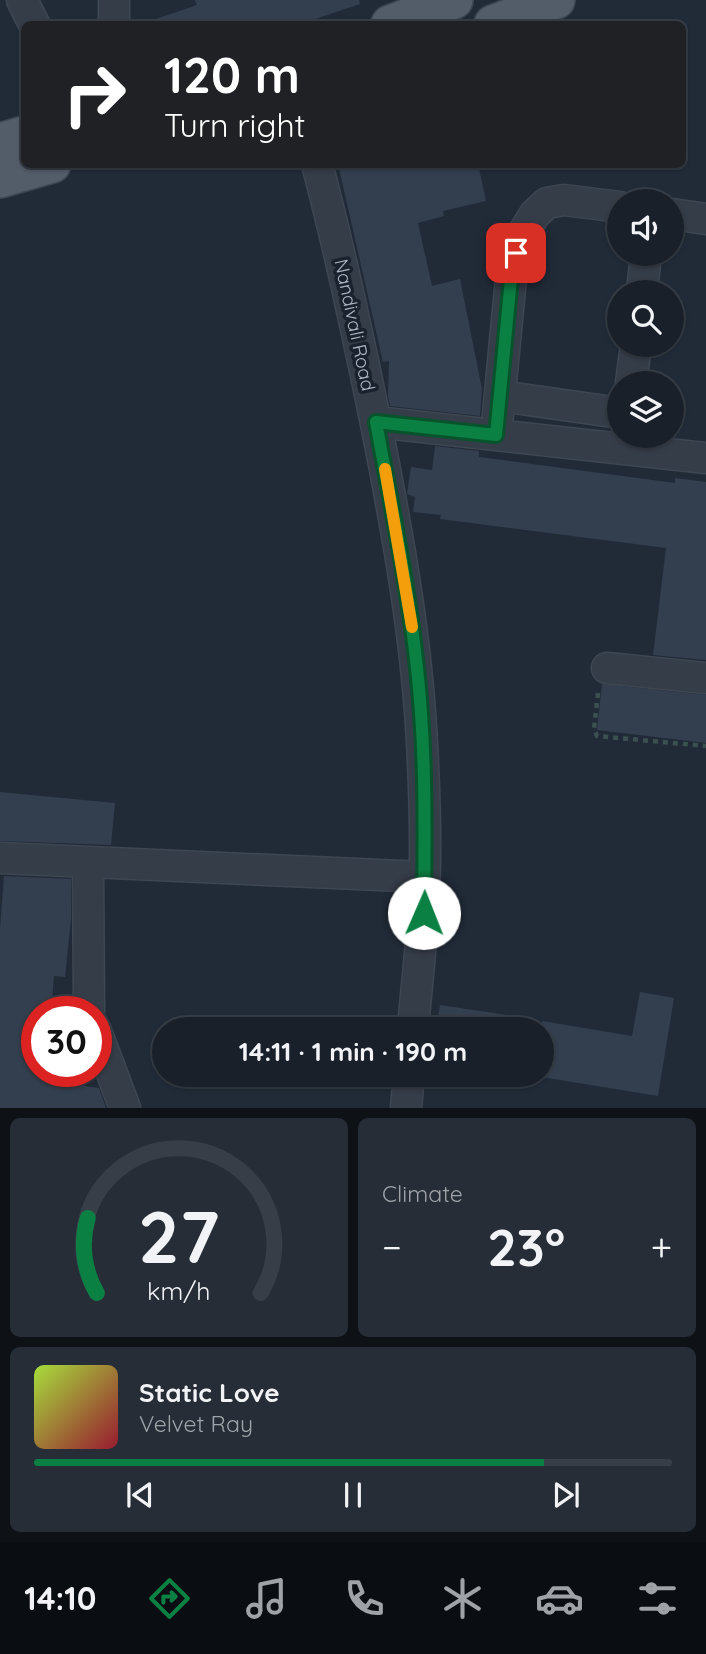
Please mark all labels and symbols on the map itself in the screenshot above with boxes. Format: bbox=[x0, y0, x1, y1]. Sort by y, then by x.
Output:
pin bbox=[486, 223, 546, 283]
street label: Nandivali Road bbox=[329, 257, 381, 393]
position arrow bbox=[387, 876, 461, 950]
speed limit sign: 30 bbox=[21, 996, 112, 1087]

